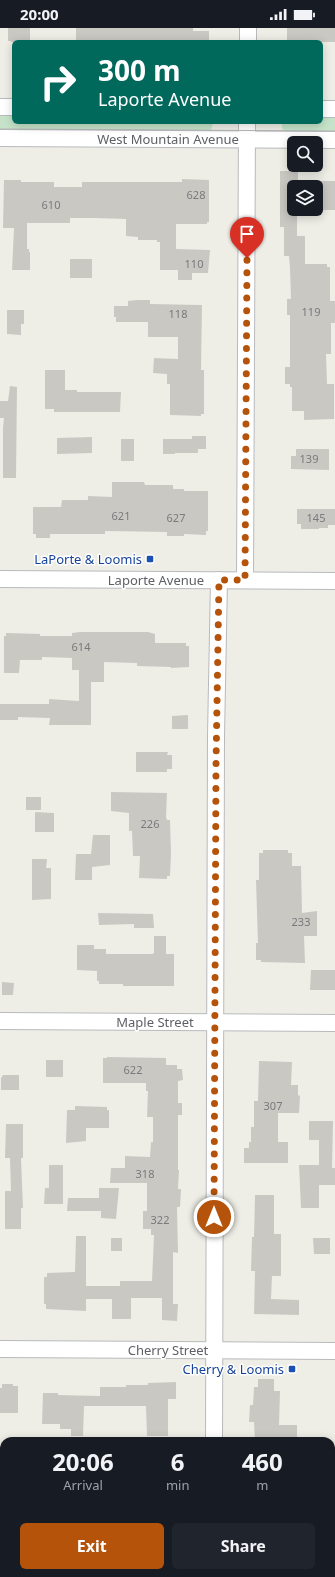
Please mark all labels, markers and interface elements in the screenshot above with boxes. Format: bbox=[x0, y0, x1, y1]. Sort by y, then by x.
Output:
text: 20:00 bbox=[20, 4, 59, 24]
text: 300 m bbox=[98, 51, 181, 89]
icon: right bbox=[32, 56, 84, 108]
text: Laporte Avenue bbox=[98, 87, 231, 111]
street label: West Mountain Avenue bbox=[97, 130, 239, 148]
map controls bbox=[287, 136, 323, 216]
button: search bbox=[287, 136, 323, 172]
button: layers bbox=[287, 180, 323, 216]
house number: 628 bbox=[187, 187, 205, 202]
house number: 610 bbox=[42, 197, 60, 212]
pin bbox=[230, 217, 264, 258]
icon: arrive bbox=[236, 223, 258, 245]
house number: 110 bbox=[185, 256, 203, 271]
house number: 119 bbox=[302, 304, 320, 319]
house number: 118 bbox=[169, 306, 187, 321]
house number: 139 bbox=[300, 451, 318, 466]
house number: 621 bbox=[112, 508, 130, 523]
house number: 627 bbox=[167, 510, 185, 525]
house number: 145 bbox=[307, 510, 325, 525]
place label: LaPorte & Loomis bbox=[34, 550, 142, 568]
marker: LaPorte & Loomis bbox=[145, 554, 155, 564]
street label: Laporte Avenue bbox=[108, 571, 204, 589]
house number: 614 bbox=[72, 639, 91, 654]
house number: 226 bbox=[141, 816, 159, 831]
house number: 233 bbox=[292, 914, 310, 929]
street label: Maple Street bbox=[116, 1013, 194, 1031]
house number: 622 bbox=[124, 1062, 142, 1077]
house number: 307 bbox=[264, 1098, 282, 1113]
house number: 318 bbox=[136, 1166, 154, 1181]
position arrow bbox=[193, 1196, 235, 1238]
house number: 322 bbox=[151, 1212, 169, 1227]
street label: Cherry Street bbox=[128, 1341, 209, 1359]
place label: Cherry & Loomis bbox=[182, 1360, 284, 1378]
marker: Cherry & Loomis bbox=[287, 1364, 297, 1374]
text: 20:06 bbox=[52, 1445, 114, 1478]
text: 6 bbox=[171, 1445, 185, 1478]
text: 460 bbox=[242, 1445, 283, 1478]
text: Arrival bbox=[63, 1476, 103, 1494]
text: min bbox=[166, 1476, 189, 1494]
text: m bbox=[256, 1476, 268, 1494]
button: Exit bbox=[20, 1523, 164, 1569]
button: Share bbox=[172, 1523, 315, 1569]

